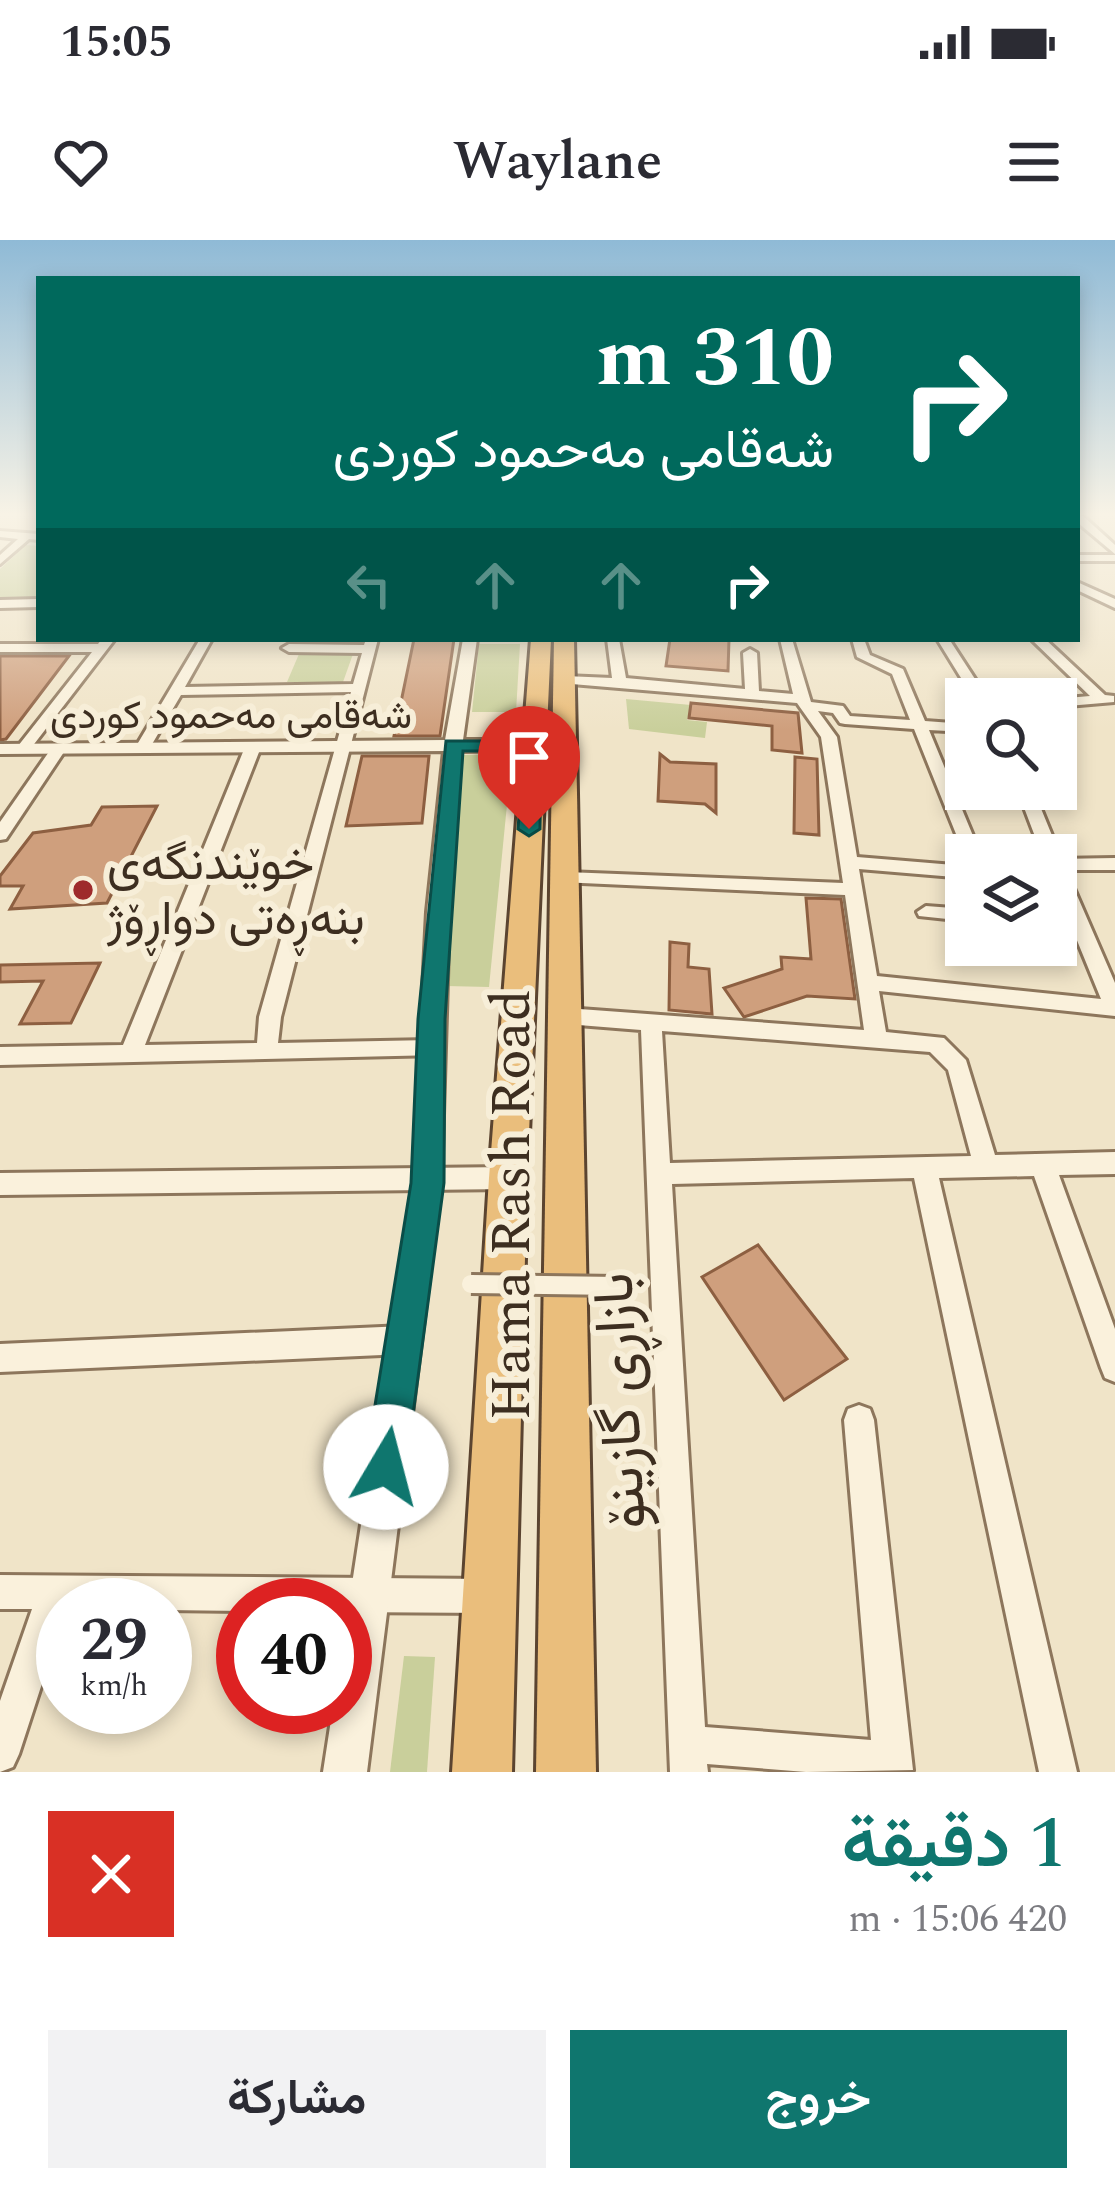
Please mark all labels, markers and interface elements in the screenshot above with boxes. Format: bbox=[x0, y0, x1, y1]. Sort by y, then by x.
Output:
text: 15:05 bbox=[60, 8, 173, 77]
text: Waylane bbox=[453, 121, 662, 203]
icon: heart bbox=[48, 129, 114, 195]
icon: menu bbox=[1001, 129, 1067, 195]
text: 310 m bbox=[596, 295, 834, 423]
icon: right bbox=[876, 324, 1032, 480]
text: شەقامی مەحمود کوردی bbox=[333, 410, 834, 492]
icon: left bbox=[336, 552, 402, 618]
icon: ahead bbox=[462, 552, 528, 618]
icon: ahead bbox=[588, 552, 654, 618]
icon: right bbox=[714, 552, 780, 618]
map controls bbox=[945, 678, 1077, 966]
button: search bbox=[945, 678, 1077, 810]
street label: شەقامی مەحمود کوردی bbox=[50, 687, 412, 746]
pin bbox=[478, 706, 580, 829]
icon: arrive bbox=[496, 724, 562, 790]
place label: خوێندنگەی بنەڕەتی دواڕۆژ bbox=[106, 828, 365, 956]
button: layers bbox=[945, 834, 1077, 966]
marker: خوێندنگەی بنەڕەتی دواڕۆژ bbox=[70, 877, 96, 903]
street label: Hama Rash Road bbox=[469, 989, 555, 1421]
street label: بازاڕی گازینۆ bbox=[571, 1270, 672, 1531]
position arrow bbox=[323, 1404, 449, 1530]
speed limit sign: 40 bbox=[216, 1578, 372, 1734]
text: 29 bbox=[80, 1595, 148, 1687]
text: km/h bbox=[80, 1663, 148, 1709]
text: 1 دقيقة bbox=[841, 1790, 1067, 1899]
button: close bbox=[48, 1811, 174, 1937]
text: 420 m · 15:06 bbox=[848, 1890, 1067, 1949]
button: مشاركة bbox=[48, 2030, 546, 2168]
button: خروج bbox=[570, 2030, 1067, 2168]

